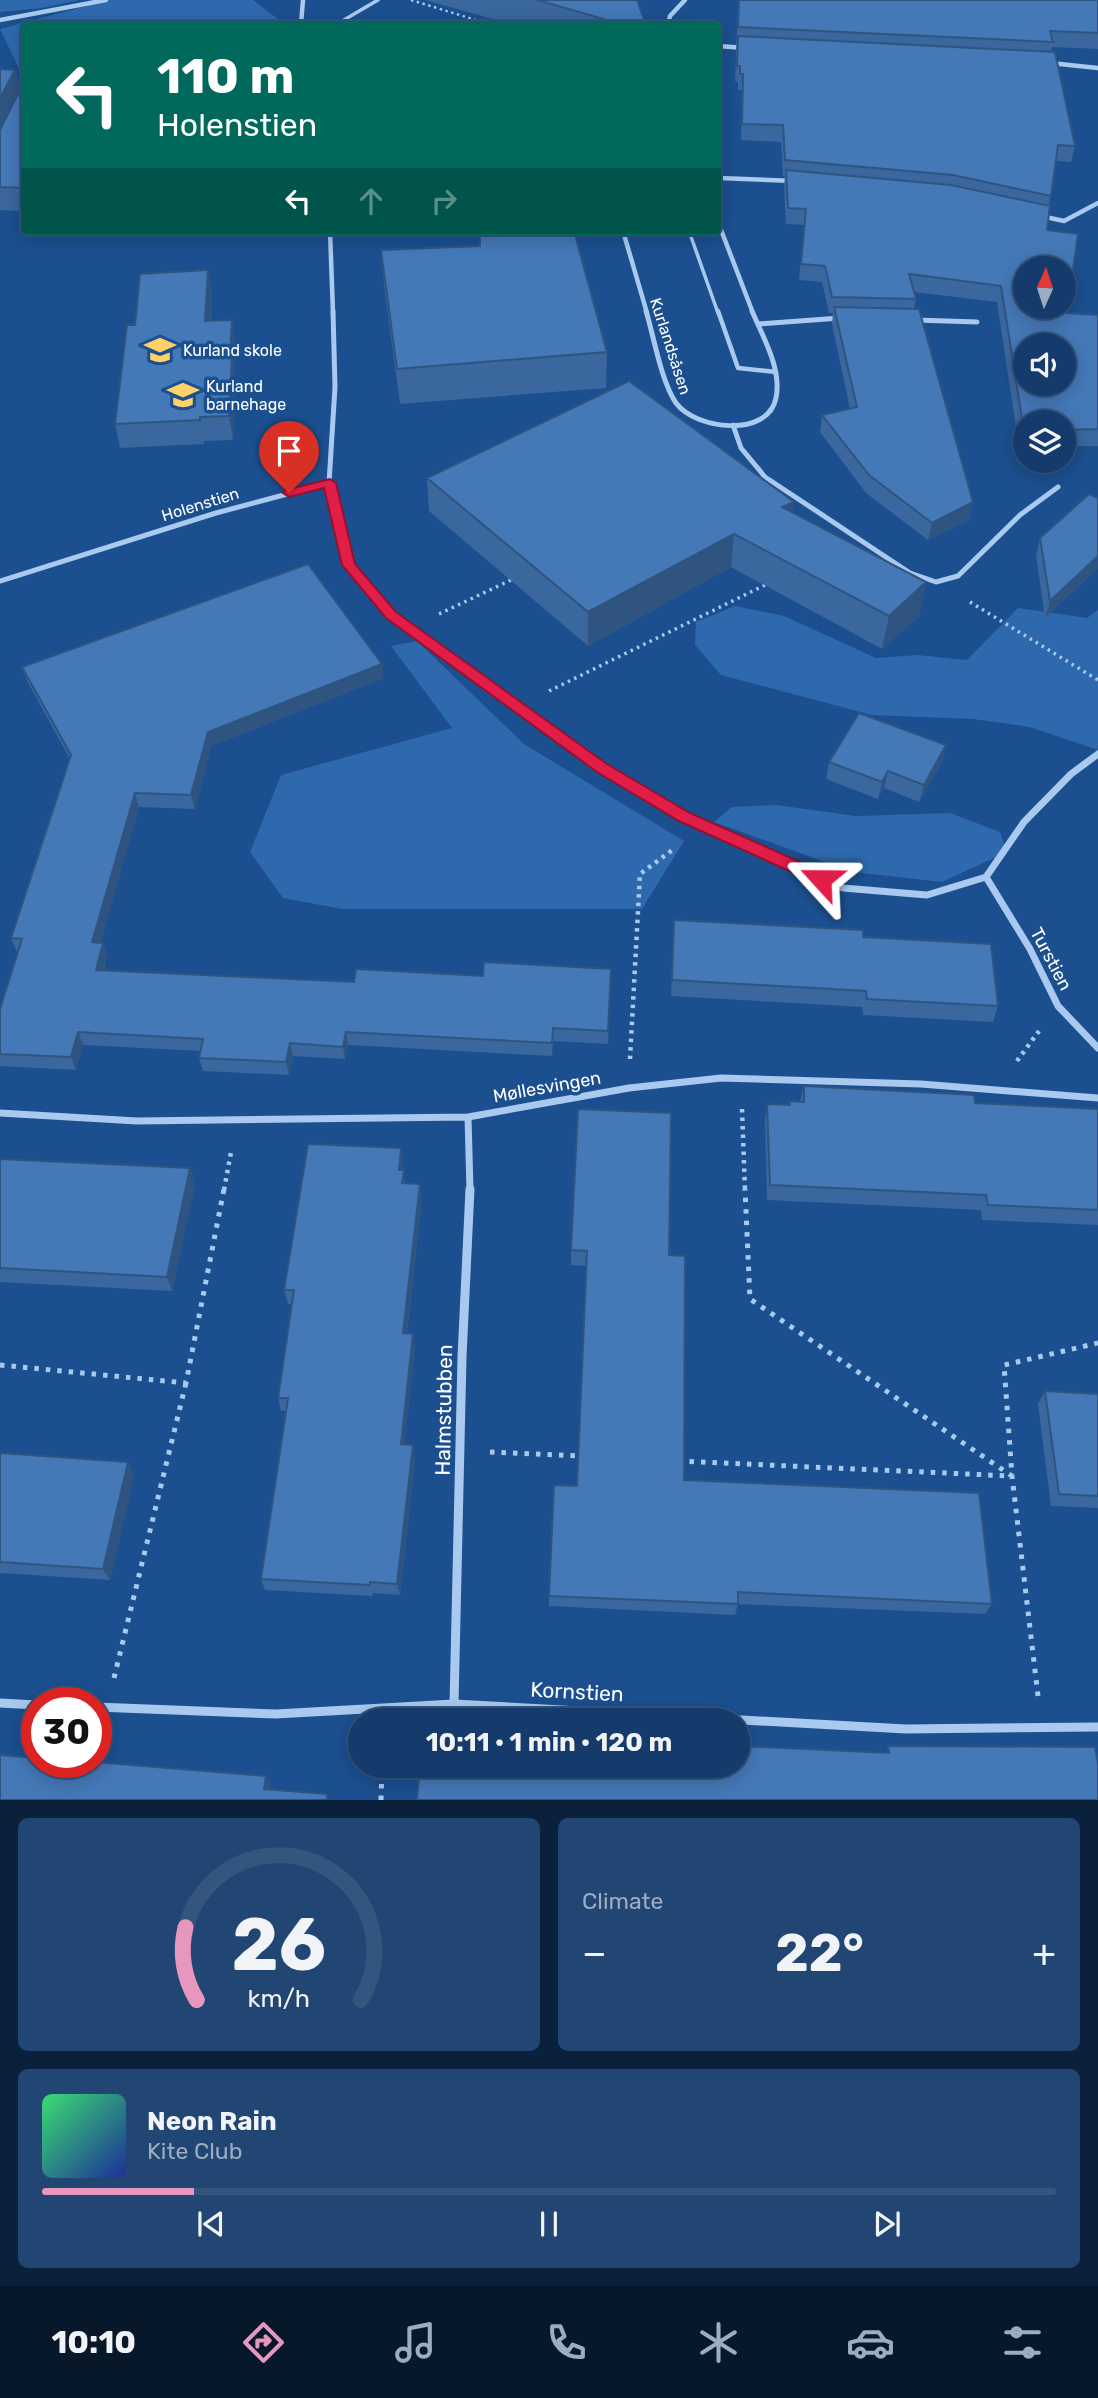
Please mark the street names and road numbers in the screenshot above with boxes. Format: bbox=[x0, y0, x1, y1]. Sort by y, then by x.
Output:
street label: Kurlandsåsen bbox=[646, 295, 695, 397]
street label: Holenstien bbox=[159, 484, 241, 525]
street label: Turstien bbox=[1025, 924, 1077, 994]
street label: Møllesvingen bbox=[491, 1067, 603, 1107]
street label: Halmstubben bbox=[430, 1344, 457, 1476]
street label: Kornstien bbox=[530, 1677, 624, 1706]

